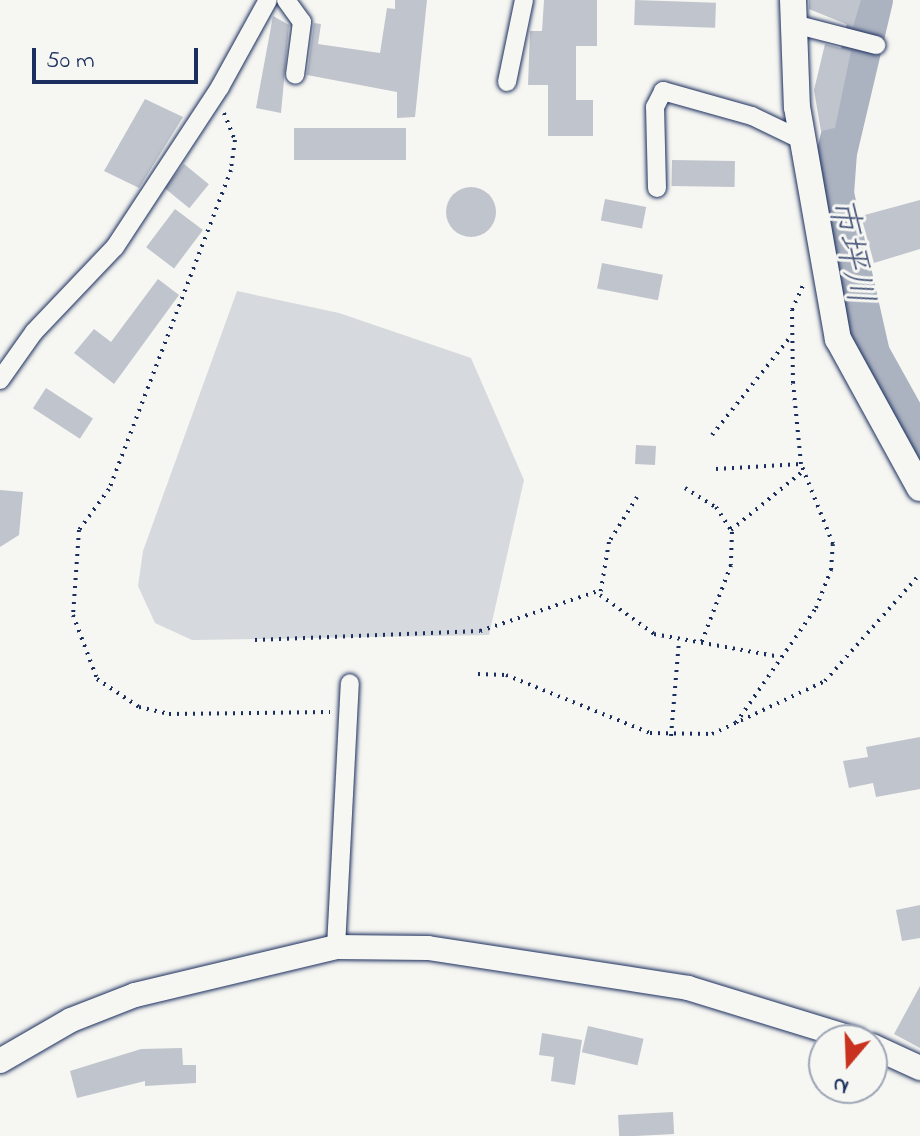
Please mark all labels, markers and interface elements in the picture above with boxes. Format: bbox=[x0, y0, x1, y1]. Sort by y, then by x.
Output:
scale bar bbox=[36, 32, 202, 82]
text: 50 m bbox=[46, 44, 95, 79]
water label: 市坪川 bbox=[817, 194, 881, 308]
north arrow bbox=[808, 1024, 888, 1104]
text: N bbox=[829, 1067, 853, 1102]

